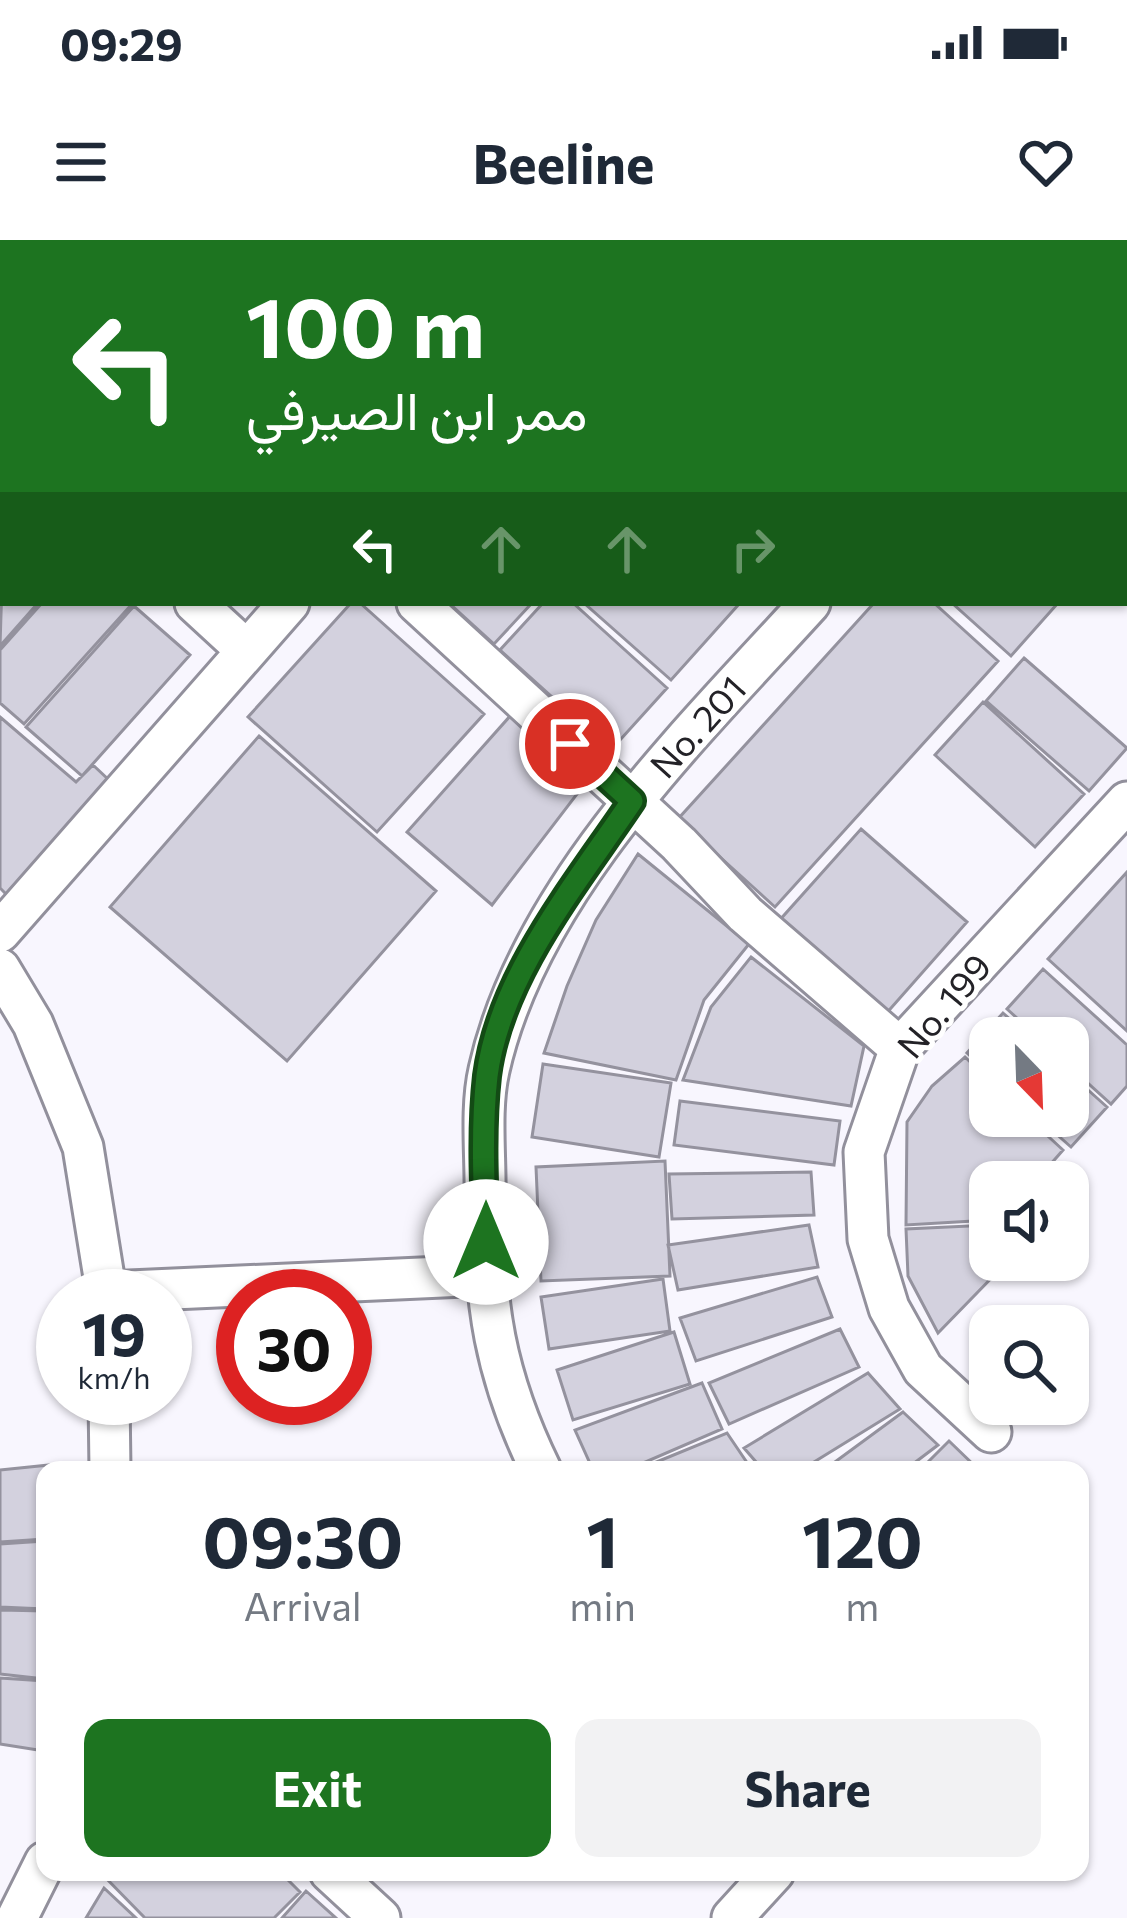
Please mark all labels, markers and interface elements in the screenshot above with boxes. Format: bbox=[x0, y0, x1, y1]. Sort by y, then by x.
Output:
text: 09:29 bbox=[60, 15, 183, 70]
icon: menu bbox=[48, 129, 114, 195]
text: Beeline bbox=[472, 129, 655, 195]
icon: heart bbox=[1013, 129, 1079, 195]
text: 100 m bbox=[246, 273, 485, 375]
icon: left bbox=[48, 288, 204, 444]
text: ممر ابن الصيرفي bbox=[246, 375, 588, 441]
icon: left bbox=[342, 516, 408, 582]
icon: ahead bbox=[468, 516, 534, 582]
icon: ahead bbox=[594, 516, 660, 582]
icon: right bbox=[720, 516, 786, 582]
street label: No. 201 bbox=[639, 666, 754, 786]
pin bbox=[519, 693, 621, 795]
icon: arrive bbox=[537, 711, 603, 777]
street label: No. 199 bbox=[886, 944, 999, 1066]
north arrow bbox=[969, 1017, 1089, 1137]
map controls bbox=[969, 1017, 1089, 1425]
button: sound bbox=[969, 1161, 1089, 1281]
position arrow bbox=[423, 1179, 549, 1305]
speed limit sign: 30 bbox=[216, 1269, 372, 1425]
text: 19 bbox=[82, 1295, 146, 1368]
button: search bbox=[969, 1305, 1089, 1425]
text: km/h bbox=[78, 1358, 150, 1395]
text: 09:30 bbox=[202, 1495, 403, 1583]
text: 1 bbox=[586, 1495, 619, 1583]
text: 120 bbox=[802, 1495, 923, 1583]
text: Arrival bbox=[244, 1581, 362, 1629]
text: min bbox=[569, 1581, 636, 1629]
text: m bbox=[845, 1581, 879, 1629]
button: Exit bbox=[84, 1719, 551, 1857]
button: Share bbox=[575, 1719, 1041, 1857]

